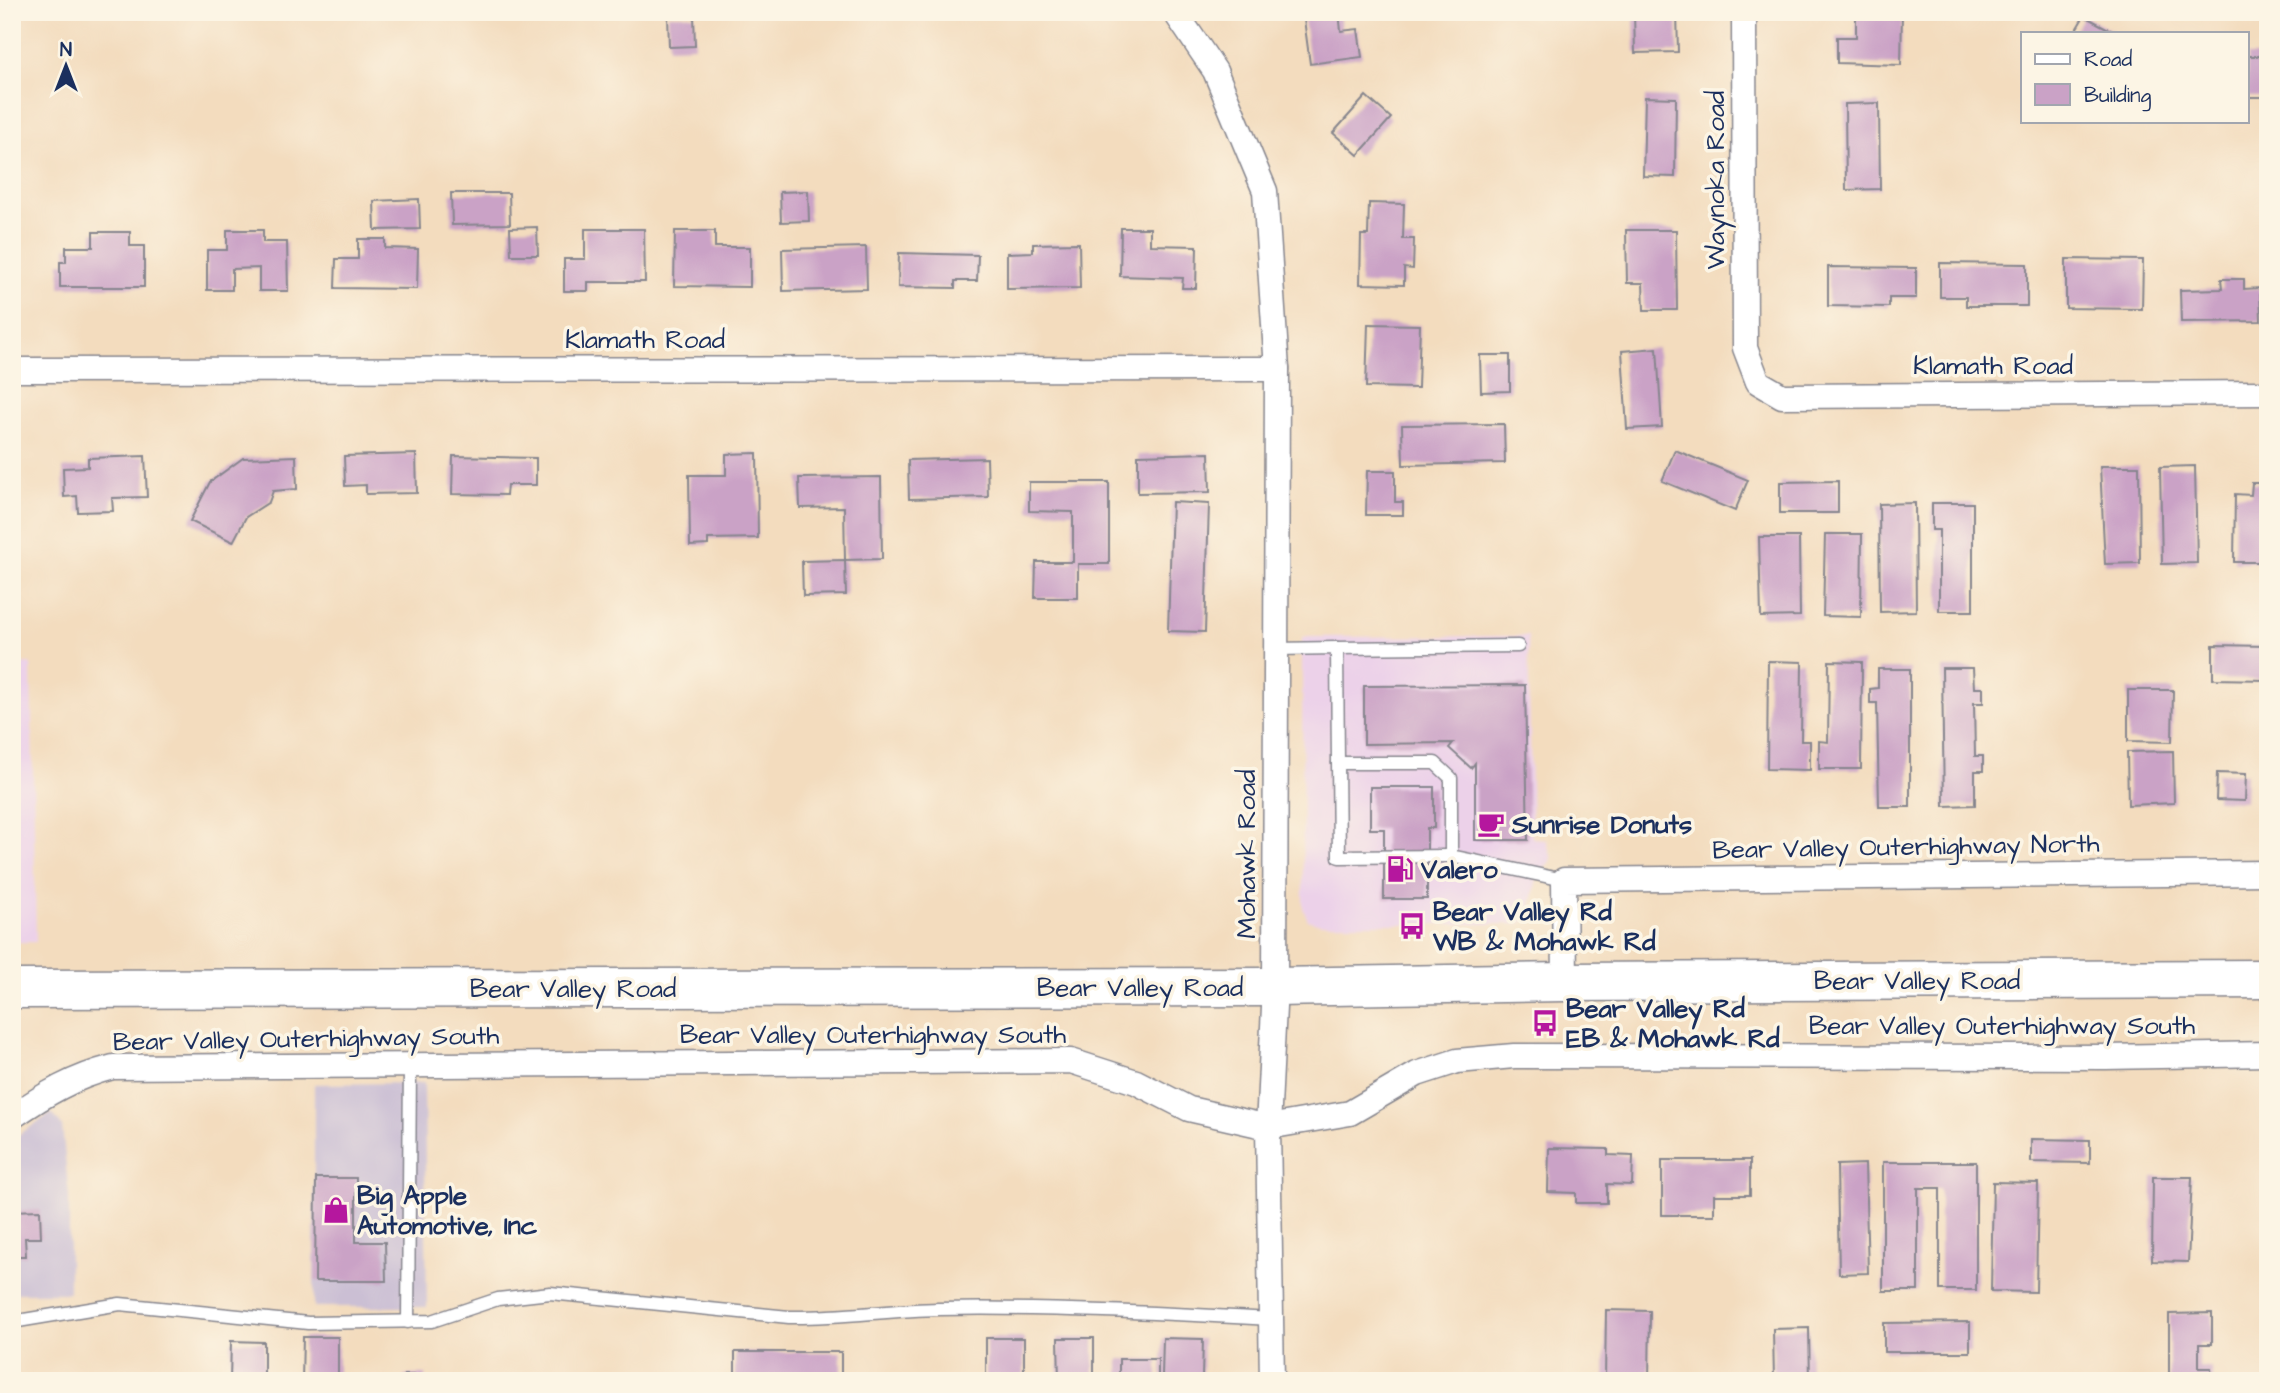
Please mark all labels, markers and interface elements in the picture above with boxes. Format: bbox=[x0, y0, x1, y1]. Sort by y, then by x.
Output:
north arrow bbox=[32, 32, 102, 102]
legend bbox=[2021, 32, 2248, 122]
text: N bbox=[60, 37, 72, 64]
text: Road bbox=[2084, 45, 2132, 74]
text: Building bbox=[2084, 81, 2152, 112]
street label: Waynoka Road bbox=[1698, 91, 1736, 269]
street label: Klamath Road bbox=[565, 322, 725, 358]
street label: Klamath Road bbox=[1913, 348, 2073, 384]
street label: Mohawk Road bbox=[1229, 769, 1265, 939]
place label: Sunrise Donuts bbox=[1511, 807, 1692, 843]
cafe icon: Sunrise Donuts bbox=[1476, 809, 1506, 839]
street label: Bear Valley Outerhighway North bbox=[1712, 826, 2100, 870]
place label: Valero bbox=[1420, 852, 1498, 888]
fuel station icon: Valero bbox=[1385, 854, 1415, 884]
place label: Bear Valley Rd WB & Mohawk Rd bbox=[1432, 894, 1656, 960]
bus stop icon: Bear Valley Rd WB & Mohawk Rd bbox=[1397, 911, 1427, 941]
street label: Bear Valley Road bbox=[1814, 963, 2020, 1001]
street label: Bear Valley Road bbox=[1037, 970, 1243, 1008]
street label: Bear Valley Road bbox=[470, 971, 676, 1009]
place label: Bear Valley Rd EB & Mohawk Rd bbox=[1566, 991, 1780, 1057]
bus stop icon: Bear Valley Rd EB & Mohawk Rd bbox=[1530, 1008, 1560, 1038]
street label: Bear Valley Outerhighway South bbox=[1809, 1008, 2195, 1046]
street label: Bear Valley Outerhighway South bbox=[680, 1017, 1066, 1055]
street label: Bear Valley Outerhighway South bbox=[112, 1018, 500, 1062]
place label: Big Apple Automotive, Inc bbox=[357, 1178, 538, 1244]
shop icon: Big Apple Automotive, Inc bbox=[321, 1195, 351, 1225]

